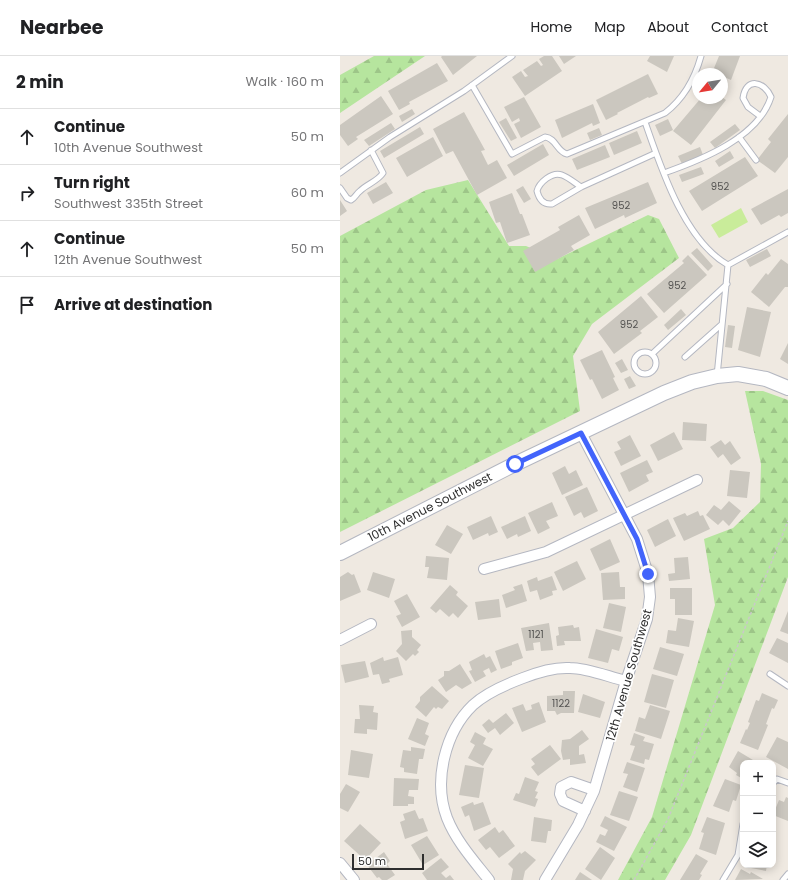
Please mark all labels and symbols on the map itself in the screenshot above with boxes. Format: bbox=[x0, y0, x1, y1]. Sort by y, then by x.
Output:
north arrow bbox=[692, 68, 728, 104]
house number: 952 bbox=[711, 179, 729, 194]
house number: 952 bbox=[612, 198, 630, 213]
house number: 952 bbox=[668, 278, 686, 293]
house number: 952 bbox=[620, 317, 638, 332]
route start bbox=[506, 455, 524, 473]
street label: 10th Avenue Southwest bbox=[365, 468, 495, 545]
route end bbox=[639, 565, 657, 583]
street label: 12th Avenue Southwest bbox=[602, 607, 656, 743]
house number: 1121 bbox=[528, 627, 544, 642]
house number: 1122 bbox=[552, 696, 570, 711]
scale bar bbox=[352, 852, 424, 871]

